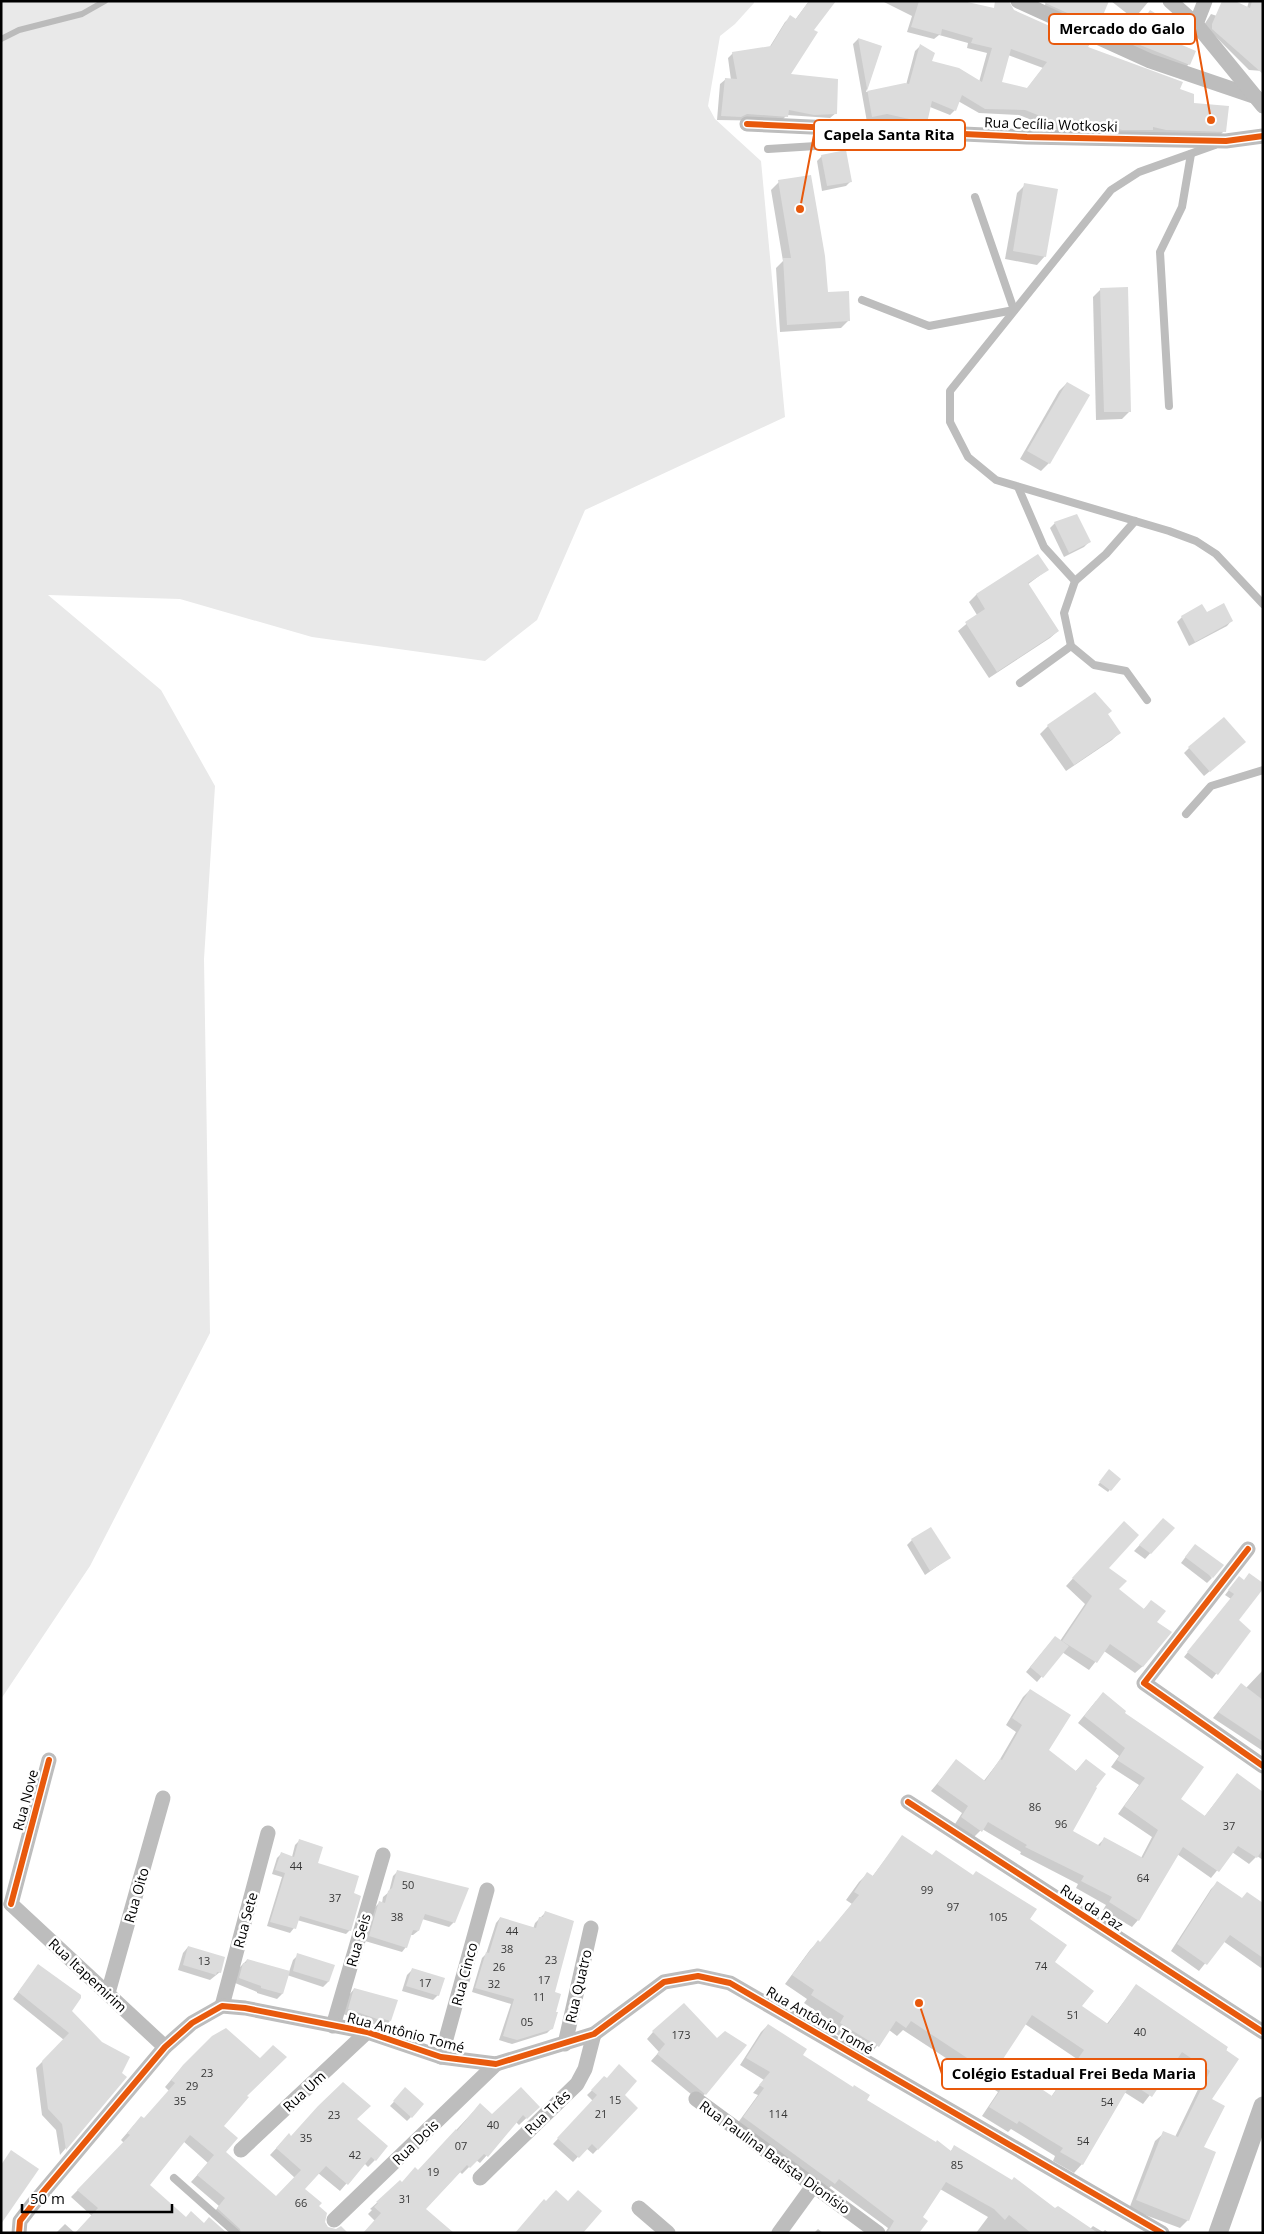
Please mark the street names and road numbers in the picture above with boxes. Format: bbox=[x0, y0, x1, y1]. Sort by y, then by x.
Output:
street label: Rua Cecília Wotkoski bbox=[984, 112, 1118, 136]
street label: Rua Nove bbox=[8, 1767, 42, 1833]
street label: Rua Oito bbox=[119, 1865, 153, 1925]
street label: Rua da Paz bbox=[1057, 1880, 1127, 1935]
street label: Rua Sete bbox=[228, 1890, 262, 1950]
street label: Rua Seis bbox=[341, 1911, 375, 1969]
street label: Rua Itapemirim bbox=[45, 1934, 131, 2016]
street label: Rua Cinco bbox=[446, 1940, 482, 2008]
street label: Rua Quatro bbox=[560, 1947, 596, 2025]
street label: Rua Antônio Tomé bbox=[763, 1982, 877, 2058]
street label: Rua Antônio Tomé bbox=[345, 2007, 467, 2057]
street label: Rua Um bbox=[279, 2066, 329, 2116]
street label: Rua Três bbox=[520, 2085, 574, 2138]
street label: Rua Paulina Batista Dionísio bbox=[696, 2096, 854, 2218]
street label: Rua Dois bbox=[388, 2115, 442, 2169]

